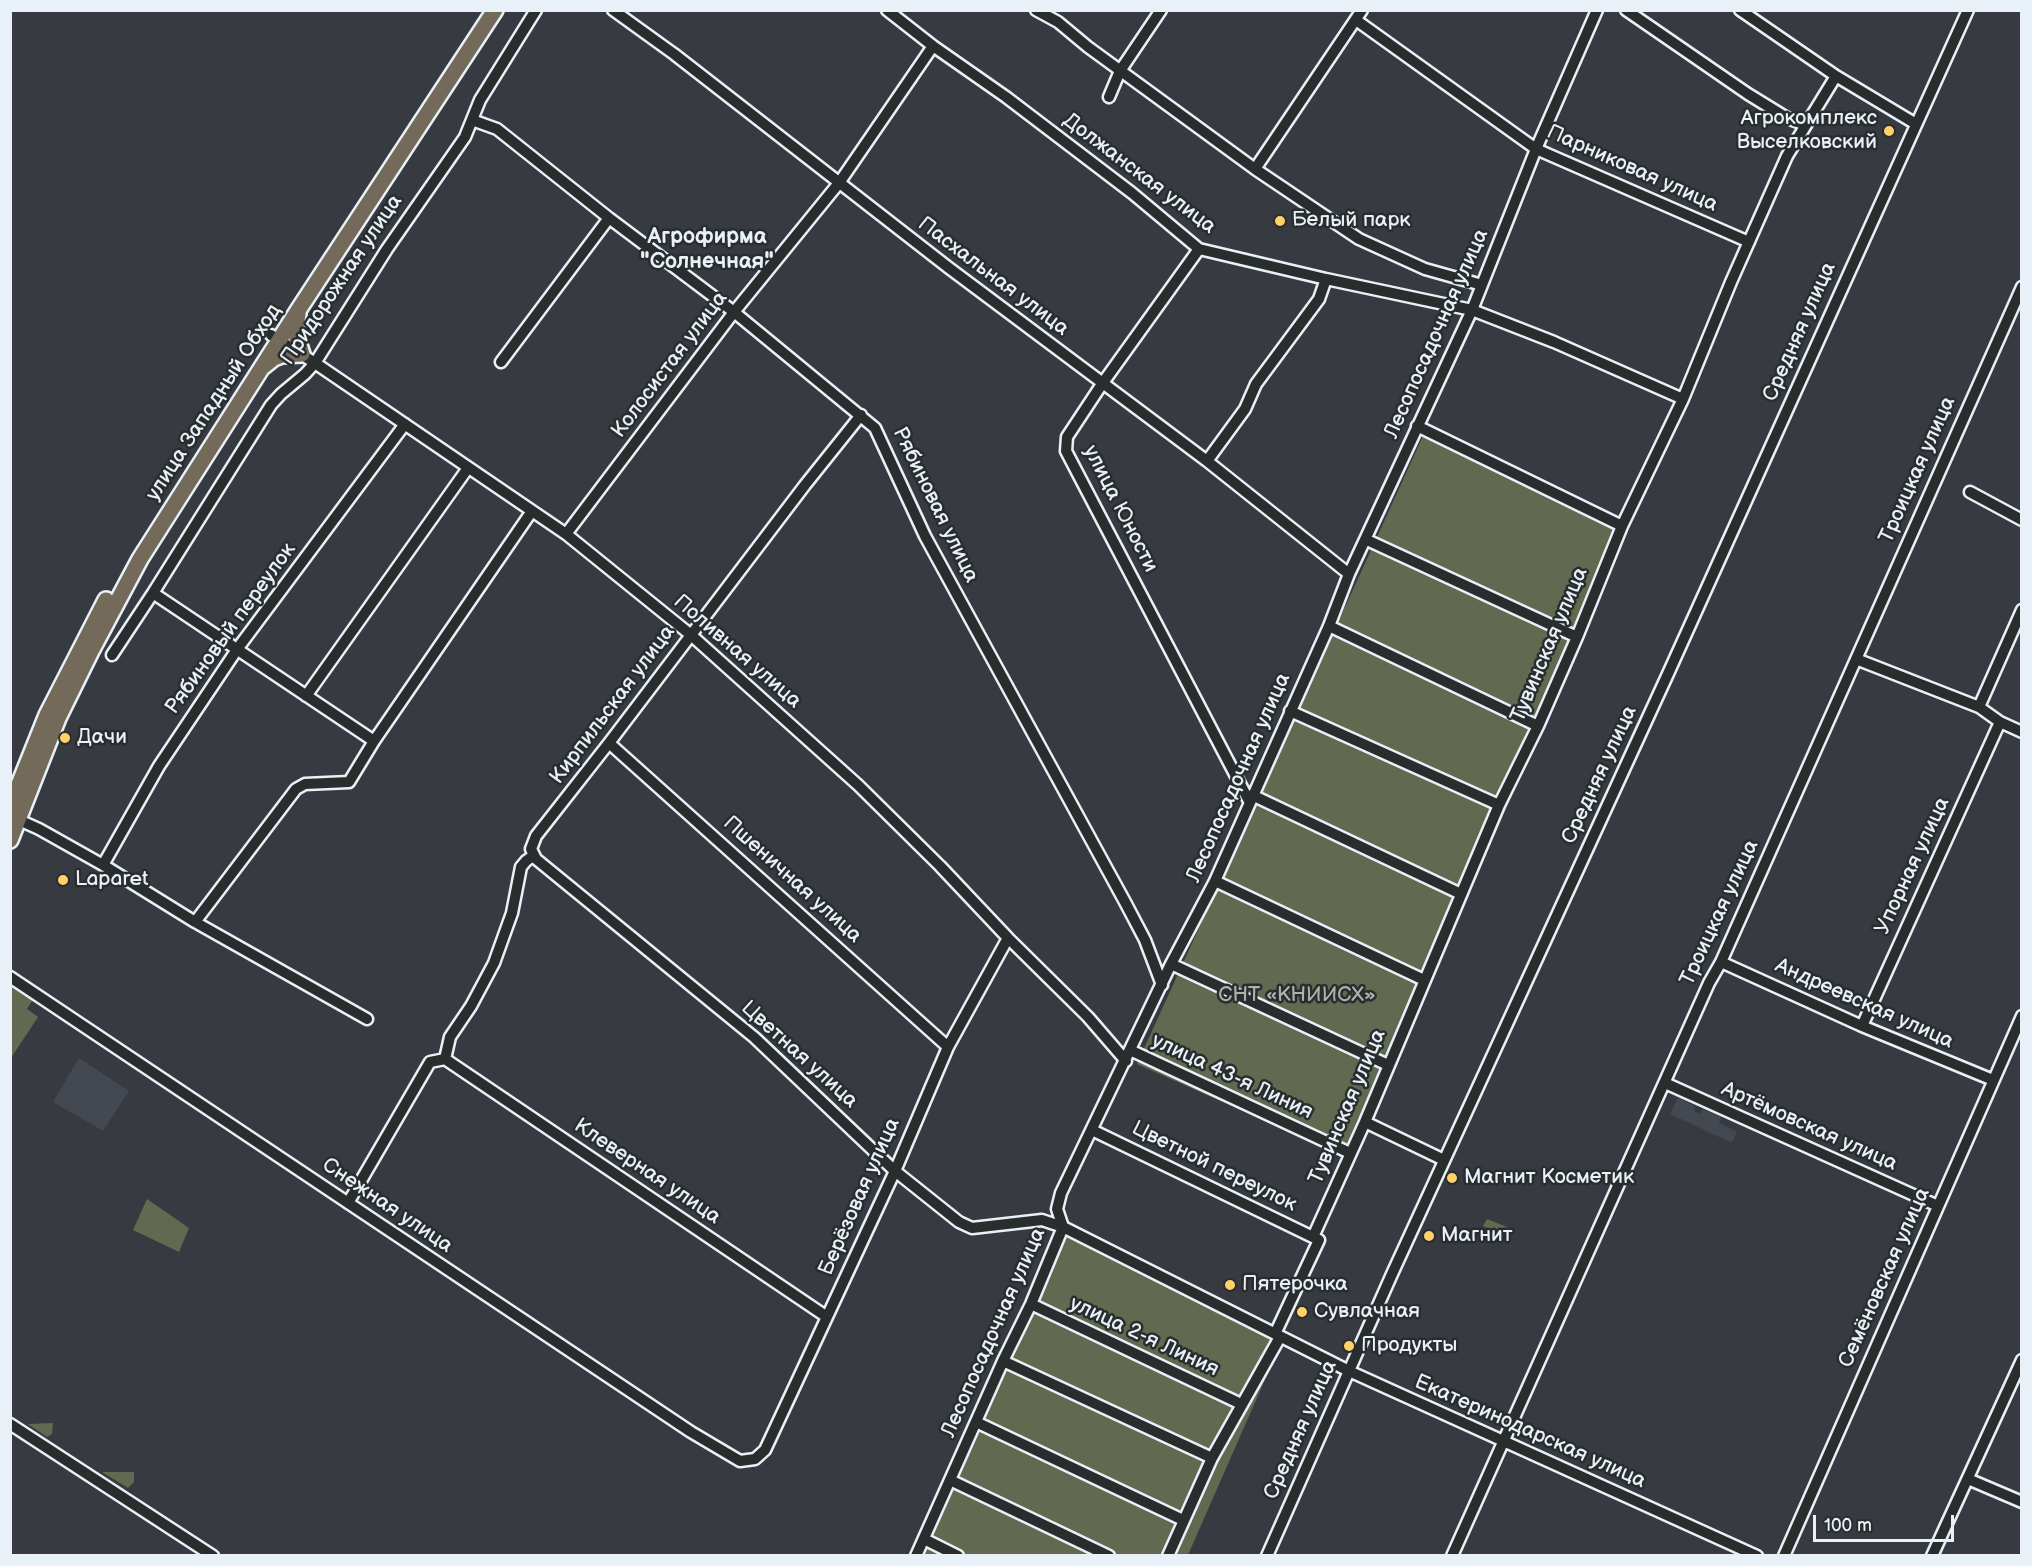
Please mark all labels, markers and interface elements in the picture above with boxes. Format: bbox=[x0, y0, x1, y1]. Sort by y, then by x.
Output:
place label: Агрокомплекс Выселковский bbox=[1737, 106, 1877, 156]
street label: Должанская улица bbox=[1058, 108, 1220, 240]
street label: Парниковая улица bbox=[1543, 120, 1721, 218]
marker: Агрокомплекс Выселковский bbox=[1882, 124, 1896, 138]
street label: Придорожная улица bbox=[276, 190, 408, 370]
place label: Белый парк bbox=[1292, 208, 1411, 234]
street label: Пасхальная улица bbox=[913, 212, 1073, 342]
marker: Белый парк bbox=[1273, 214, 1287, 228]
district label: Агрофирма "Солнечная" bbox=[640, 224, 774, 276]
street label: Лесопосадочная улица bbox=[1379, 225, 1495, 443]
street label: Средняя улица bbox=[1758, 259, 1842, 405]
street label: Колосистая улица bbox=[607, 287, 733, 443]
street label: улица Западный Обход bbox=[141, 300, 287, 506]
street label: Троицкая улица bbox=[1874, 393, 1962, 547]
street label: Рябиновая улица bbox=[886, 423, 984, 587]
street label: улица Юности bbox=[1077, 441, 1163, 577]
street label: Рябиновый переулок bbox=[160, 538, 302, 720]
street label: Тувинская улица bbox=[1506, 564, 1594, 726]
street label: Поливная улица bbox=[668, 590, 806, 714]
street label: Кирпильская улица bbox=[545, 621, 681, 789]
street label: Лесопосадочная улица bbox=[1181, 669, 1297, 887]
street label: Средняя улица bbox=[1557, 702, 1643, 848]
place label: Дачи bbox=[77, 725, 127, 751]
marker: Дачи bbox=[58, 731, 72, 745]
street label: Упорная улица bbox=[1870, 793, 1956, 939]
street label: Пшеничная улица bbox=[718, 811, 866, 949]
street label: Троицкая улица bbox=[1675, 836, 1765, 990]
place label: Laparet bbox=[75, 867, 148, 893]
marker: Laparet bbox=[56, 873, 70, 887]
street label: Андреевская улица bbox=[1771, 953, 1957, 1055]
park label: СНТ «КНИИСХ» bbox=[1218, 983, 1376, 1009]
street label: Цветная улица bbox=[735, 996, 863, 1114]
street label: Тувинская улица bbox=[1304, 1026, 1392, 1188]
street label: улица 43-я Линия bbox=[1147, 1029, 1317, 1125]
street label: Артёмовская улица bbox=[1717, 1077, 1901, 1177]
street label: Клеверная улица bbox=[569, 1114, 725, 1230]
street label: Берёзовая улица bbox=[814, 1114, 906, 1280]
street label: Цветной переулок bbox=[1128, 1116, 1300, 1218]
street label: Снежная улица bbox=[317, 1153, 457, 1259]
place label: Магнит Косметик bbox=[1464, 1165, 1634, 1191]
marker: Магнит Косметик bbox=[1445, 1171, 1459, 1185]
street label: Семёновская улица bbox=[1834, 1184, 1936, 1372]
place label: Магнит bbox=[1441, 1223, 1513, 1249]
street label: Лесопосадочная улица bbox=[936, 1224, 1052, 1442]
marker: Магнит bbox=[1422, 1229, 1436, 1243]
place label: Пятерочка bbox=[1242, 1272, 1348, 1298]
marker: Пятерочка bbox=[1223, 1278, 1237, 1292]
street label: улица 2-я Линия bbox=[1065, 1291, 1223, 1383]
place label: Сувлачная bbox=[1314, 1299, 1420, 1325]
marker: Сувлачная bbox=[1295, 1305, 1309, 1319]
place label: Продукты bbox=[1361, 1333, 1457, 1359]
marker: Продукты bbox=[1342, 1339, 1356, 1353]
street label: Средняя улица bbox=[1259, 1357, 1343, 1503]
street label: Екатеринодарская улица bbox=[1411, 1370, 1649, 1494]
scale bar bbox=[1816, 1503, 1957, 1541]
text: 100 m bbox=[1824, 1515, 1872, 1536]

